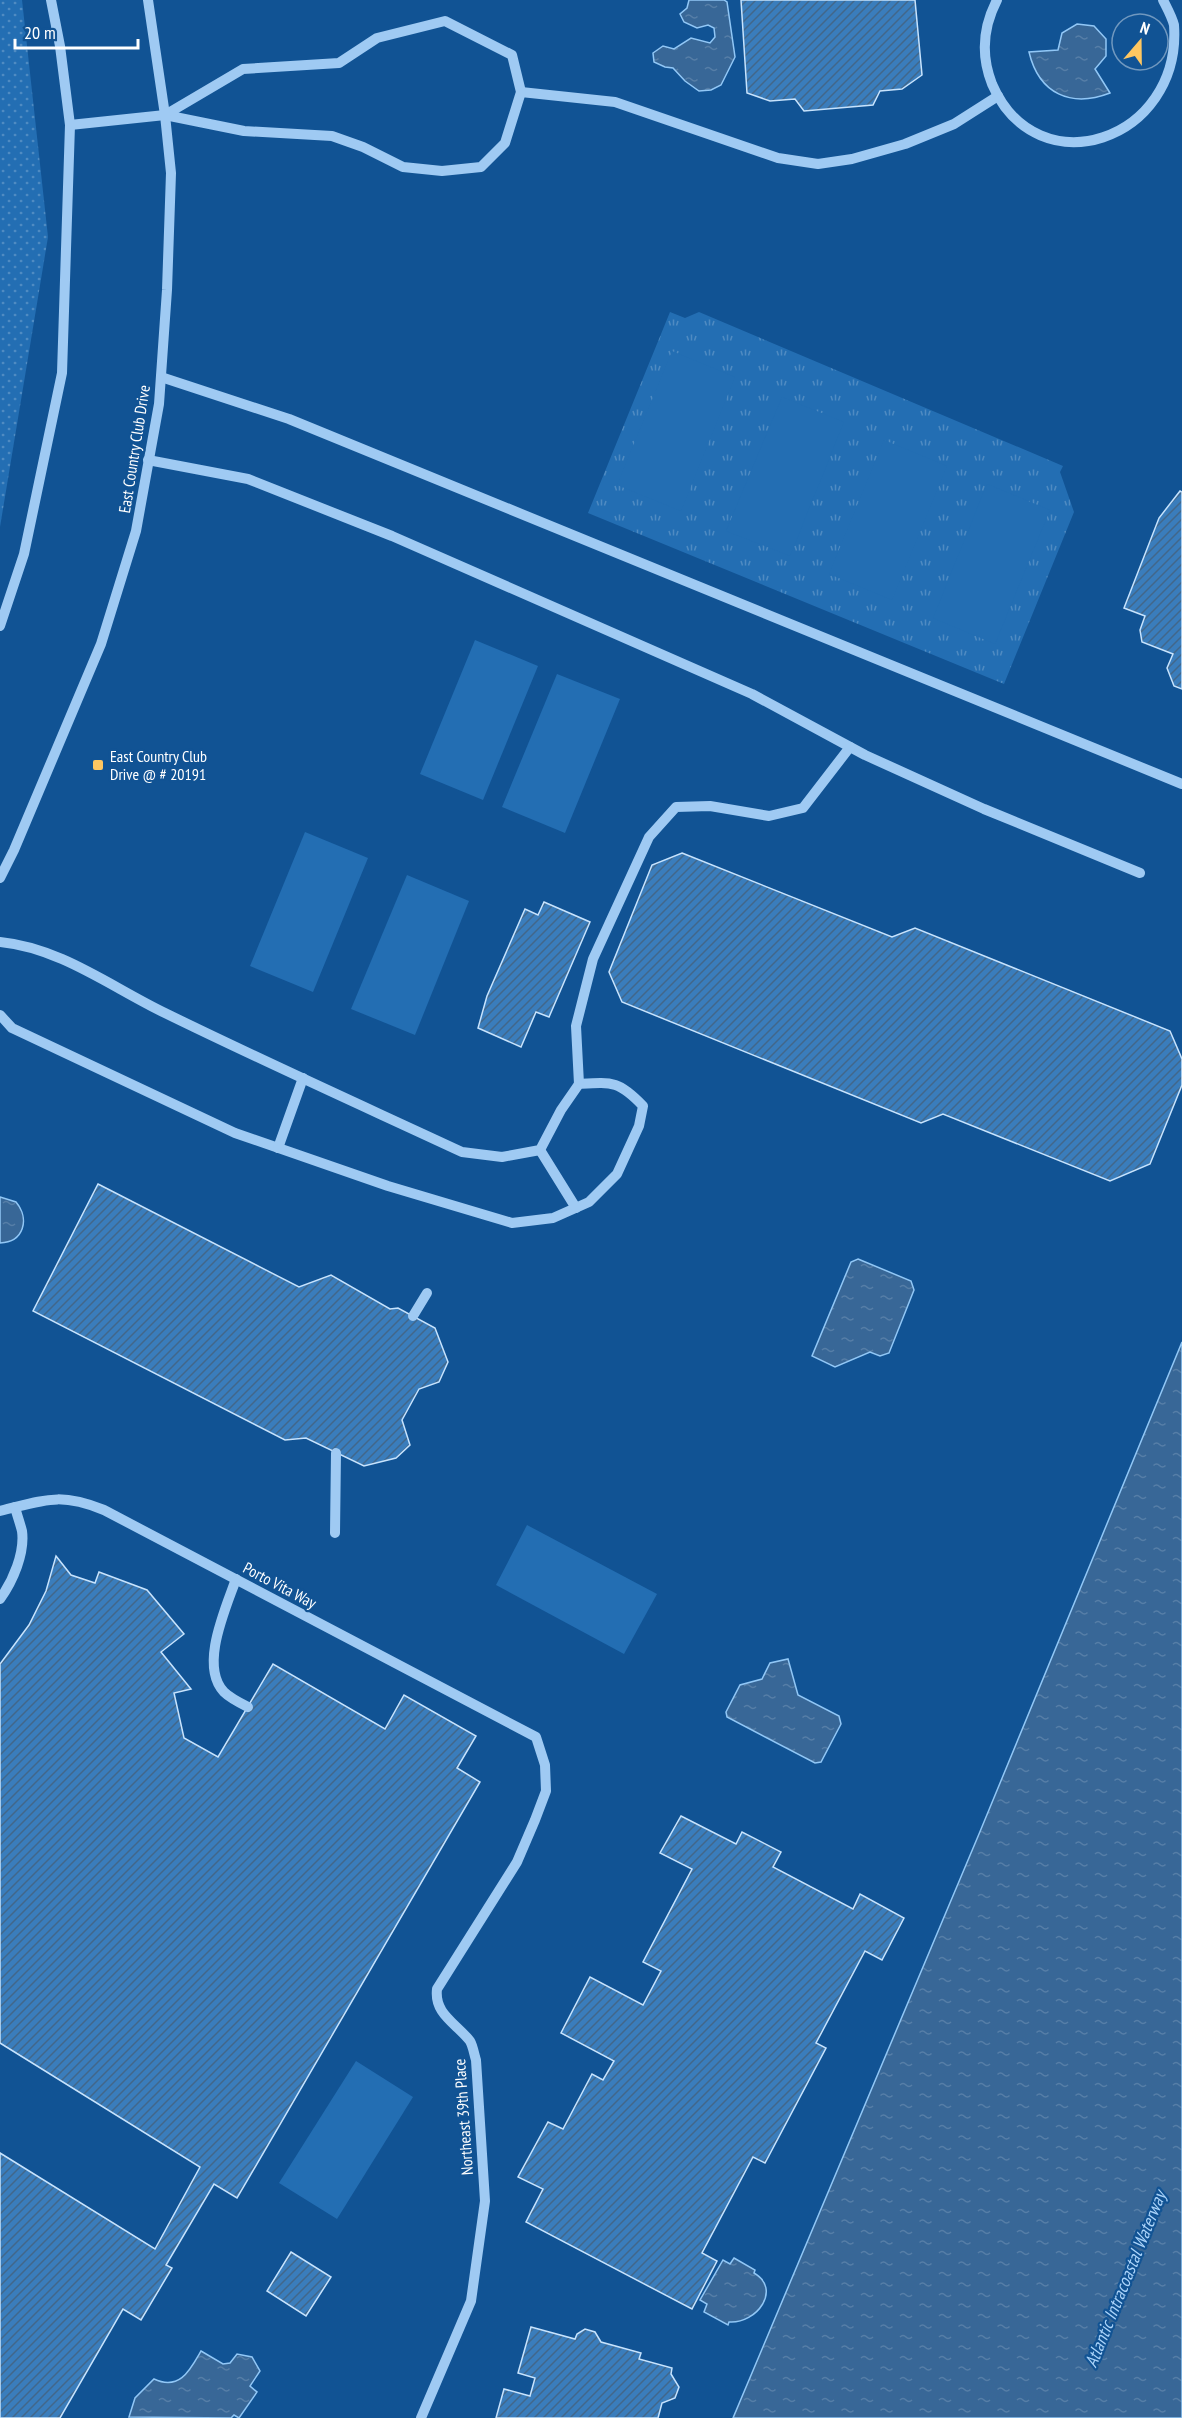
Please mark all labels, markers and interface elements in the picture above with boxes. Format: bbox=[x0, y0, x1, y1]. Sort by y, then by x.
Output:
scale bar bbox=[15, 12, 138, 50]
north arrow bbox=[1110, 12, 1170, 72]
text: N bbox=[1138, 17, 1153, 39]
text: 20 m bbox=[24, 21, 56, 44]
street label: East Country Club Drive bbox=[114, 384, 154, 514]
place label: East Country Club Drive @ # 20191 bbox=[110, 746, 207, 784]
marker: East Country Club Drive @ # 20191 bbox=[91, 758, 105, 772]
street label: Porto Vita Way bbox=[240, 1557, 320, 1613]
street label: Northeast 39th Place bbox=[449, 2058, 477, 2176]
water label: Atlantic Intracoastal Waterway bbox=[1079, 2186, 1172, 2370]

